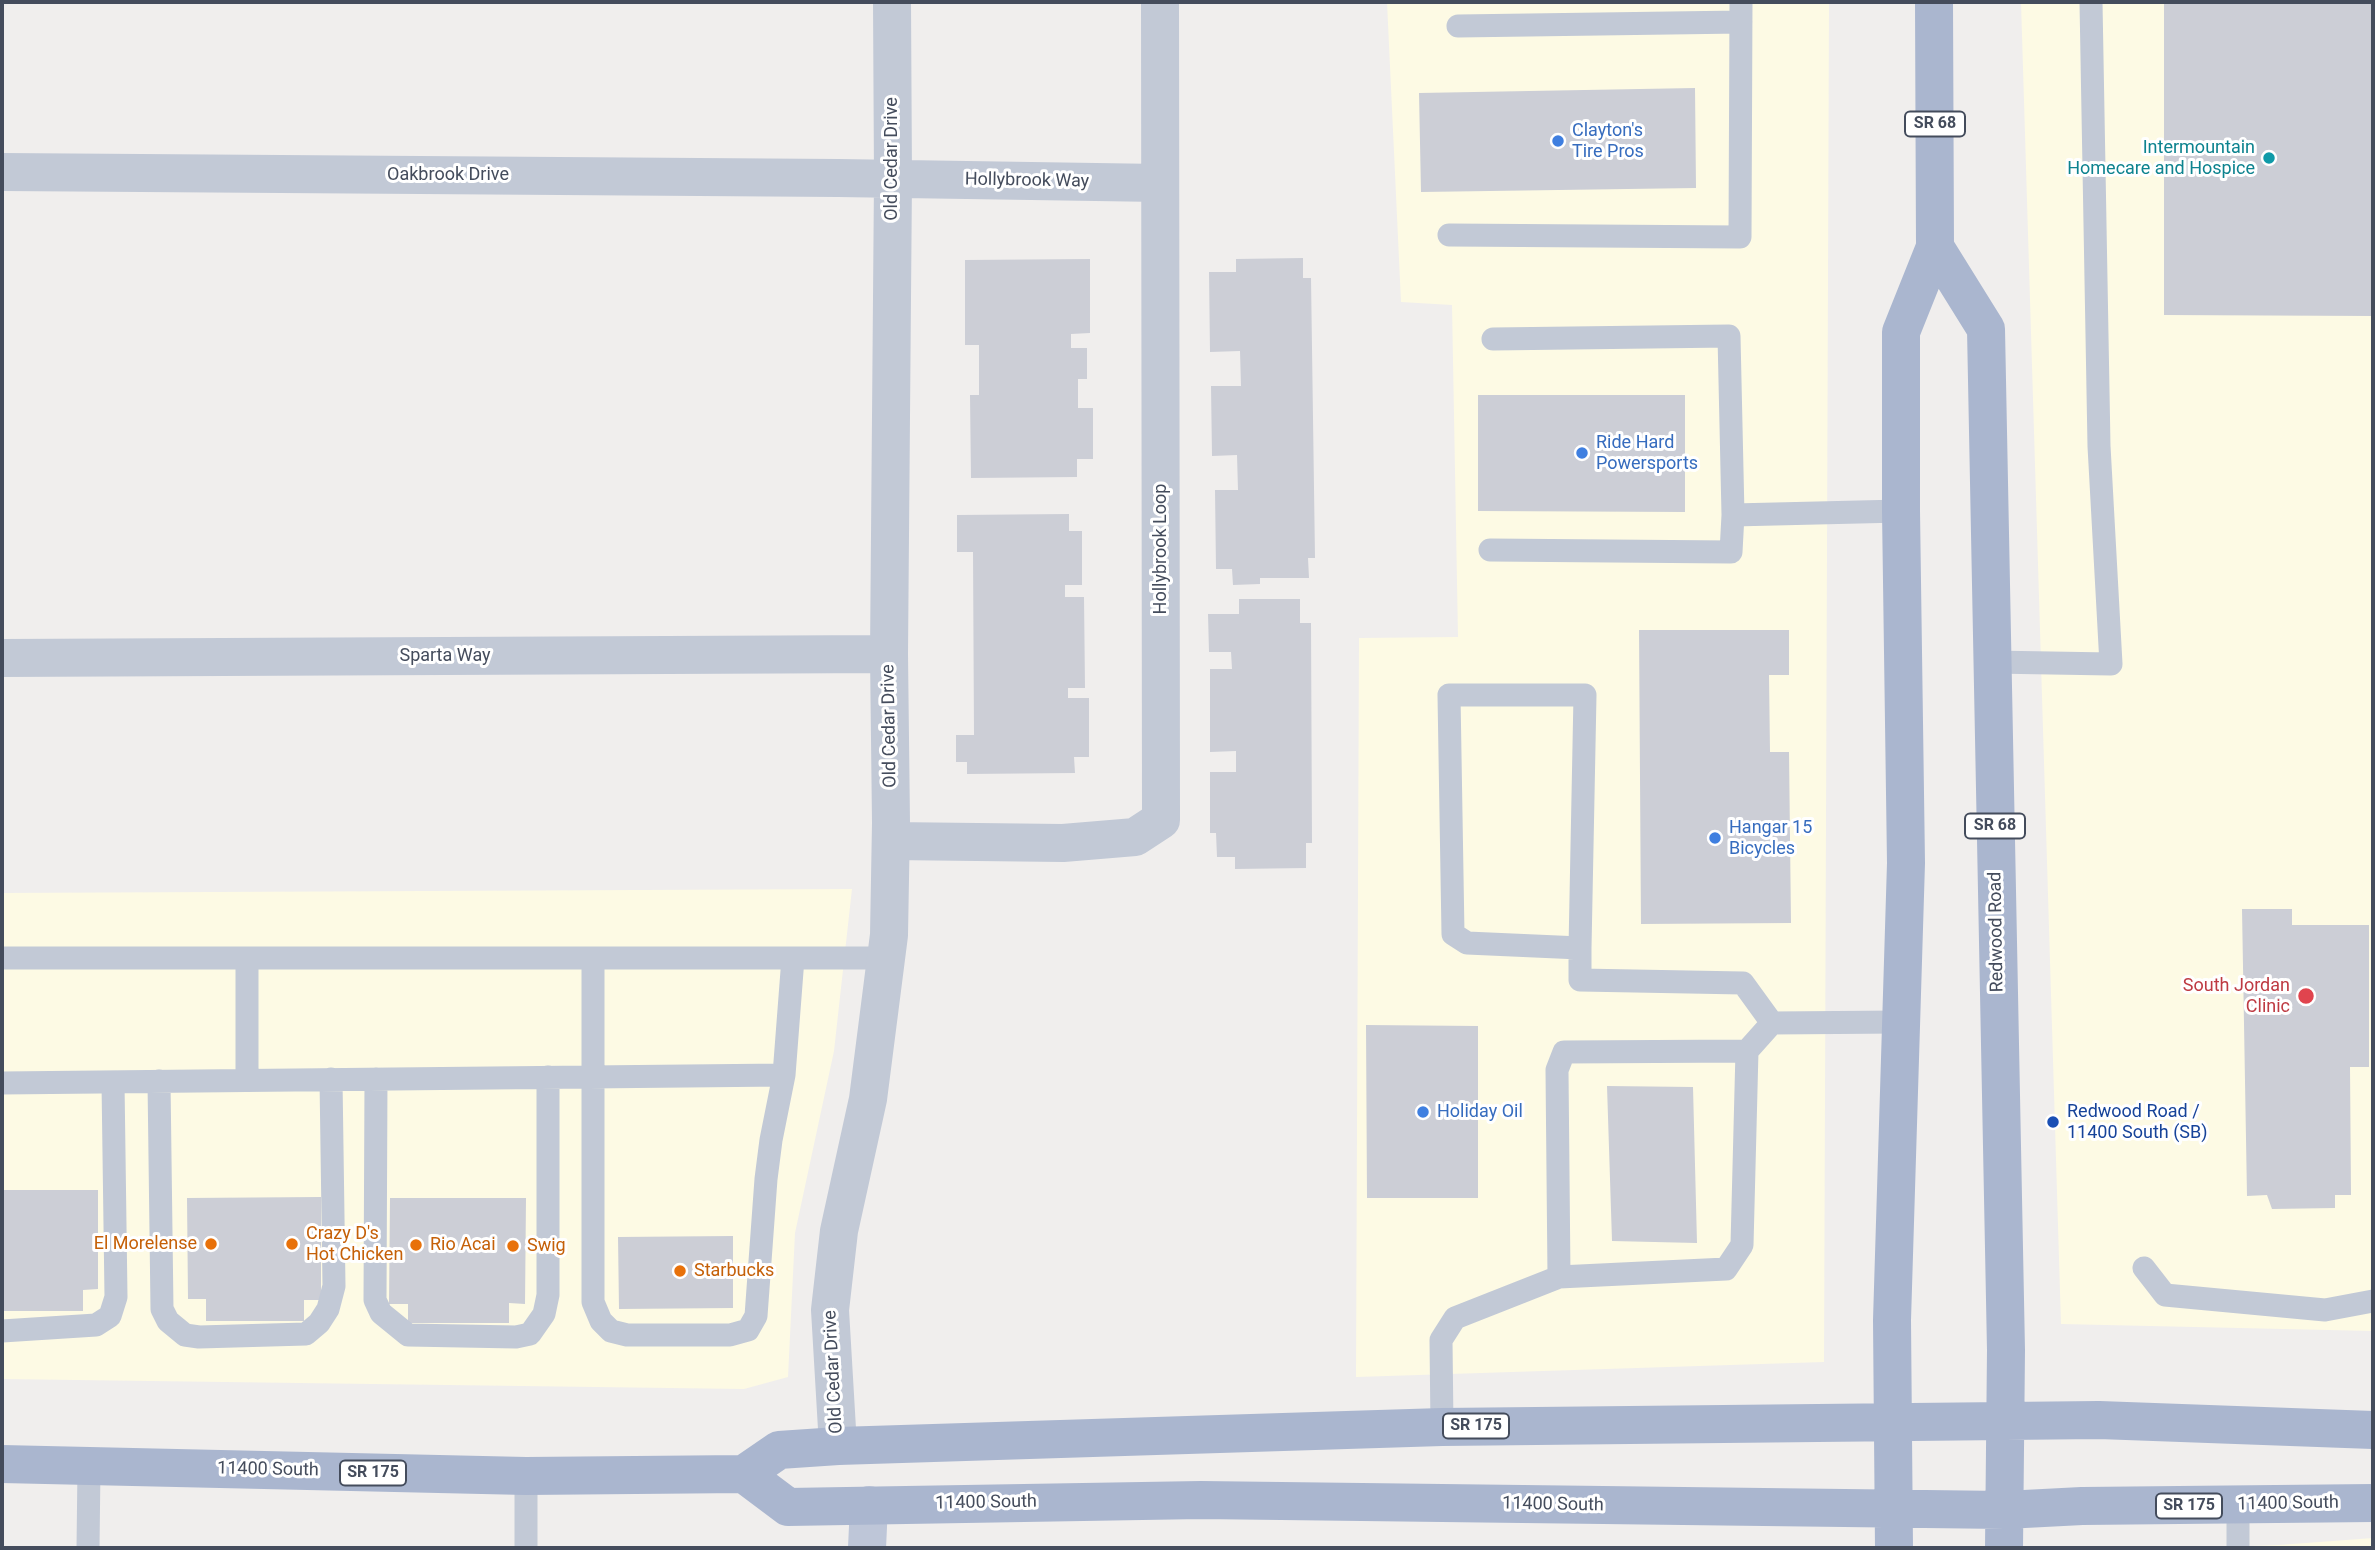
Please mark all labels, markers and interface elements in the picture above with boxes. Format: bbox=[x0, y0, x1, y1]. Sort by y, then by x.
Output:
street label: Old Cedar Drive bbox=[881, 97, 903, 221]
road number: SR 68 bbox=[1905, 112, 1965, 136]
place label: Clayton's Tire Pros bbox=[1572, 120, 1644, 162]
marker: Clayton's Tire Pros bbox=[1550, 133, 1566, 149]
place label: Intermountain Homecare and Hospice bbox=[2067, 137, 2255, 180]
marker: Intermountain Homecare and Hospice bbox=[2261, 150, 2277, 166]
street label: Oakbrook Drive bbox=[387, 164, 509, 186]
street label: Hollybrook Way bbox=[965, 169, 1089, 193]
place label: Ride Hard Powersports bbox=[1596, 432, 1698, 474]
marker: Ride Hard Powersports bbox=[1574, 445, 1590, 461]
street label: Hollybrook Loop bbox=[1150, 484, 1172, 614]
street label: Sparta Way bbox=[399, 645, 491, 667]
street label: Old Cedar Drive bbox=[878, 664, 902, 788]
road number: SR 68 bbox=[1965, 814, 2025, 838]
place label: Hangar 15 Bicycles bbox=[1729, 817, 1812, 860]
marker: Hangar 15 Bicycles bbox=[1707, 830, 1723, 846]
street label: Redwood Road bbox=[1985, 871, 2009, 993]
place label: South Jordan Clinic bbox=[2183, 975, 2290, 1018]
marker: South Jordan Clinic bbox=[2296, 986, 2316, 1006]
place label: Holiday Oil bbox=[1437, 1101, 1523, 1123]
place label: Redwood Road / 11400 South (SB) bbox=[2067, 1101, 2208, 1144]
marker: Holiday Oil bbox=[1415, 1104, 1431, 1120]
marker: Redwood Road / 11400 South (SB) bbox=[2045, 1114, 2061, 1130]
place label: Crazy D's Hot Chicken bbox=[306, 1223, 403, 1266]
place label: El Morelense bbox=[94, 1233, 197, 1255]
place label: Rio Acai bbox=[430, 1234, 496, 1256]
place label: Swig bbox=[527, 1235, 566, 1257]
marker: El Morelense bbox=[203, 1236, 219, 1252]
marker: Crazy D's Hot Chicken bbox=[284, 1236, 300, 1252]
marker: Rio Acai bbox=[408, 1237, 424, 1253]
marker: Swig bbox=[505, 1238, 521, 1254]
place label: Starbucks bbox=[694, 1260, 774, 1282]
marker: Starbucks bbox=[672, 1263, 688, 1279]
street label: Old Cedar Drive bbox=[820, 1310, 848, 1434]
road number: SR 175 bbox=[1443, 1414, 1509, 1438]
street label: 11400 South bbox=[217, 1458, 319, 1482]
road number: SR 175 bbox=[340, 1460, 406, 1485]
street label: 11400 South bbox=[935, 1491, 1037, 1515]
street label: 11400 South bbox=[2237, 1492, 2339, 1516]
street label: 11400 South bbox=[1502, 1493, 1604, 1517]
road number: SR 175 bbox=[2156, 1494, 2222, 1518]

